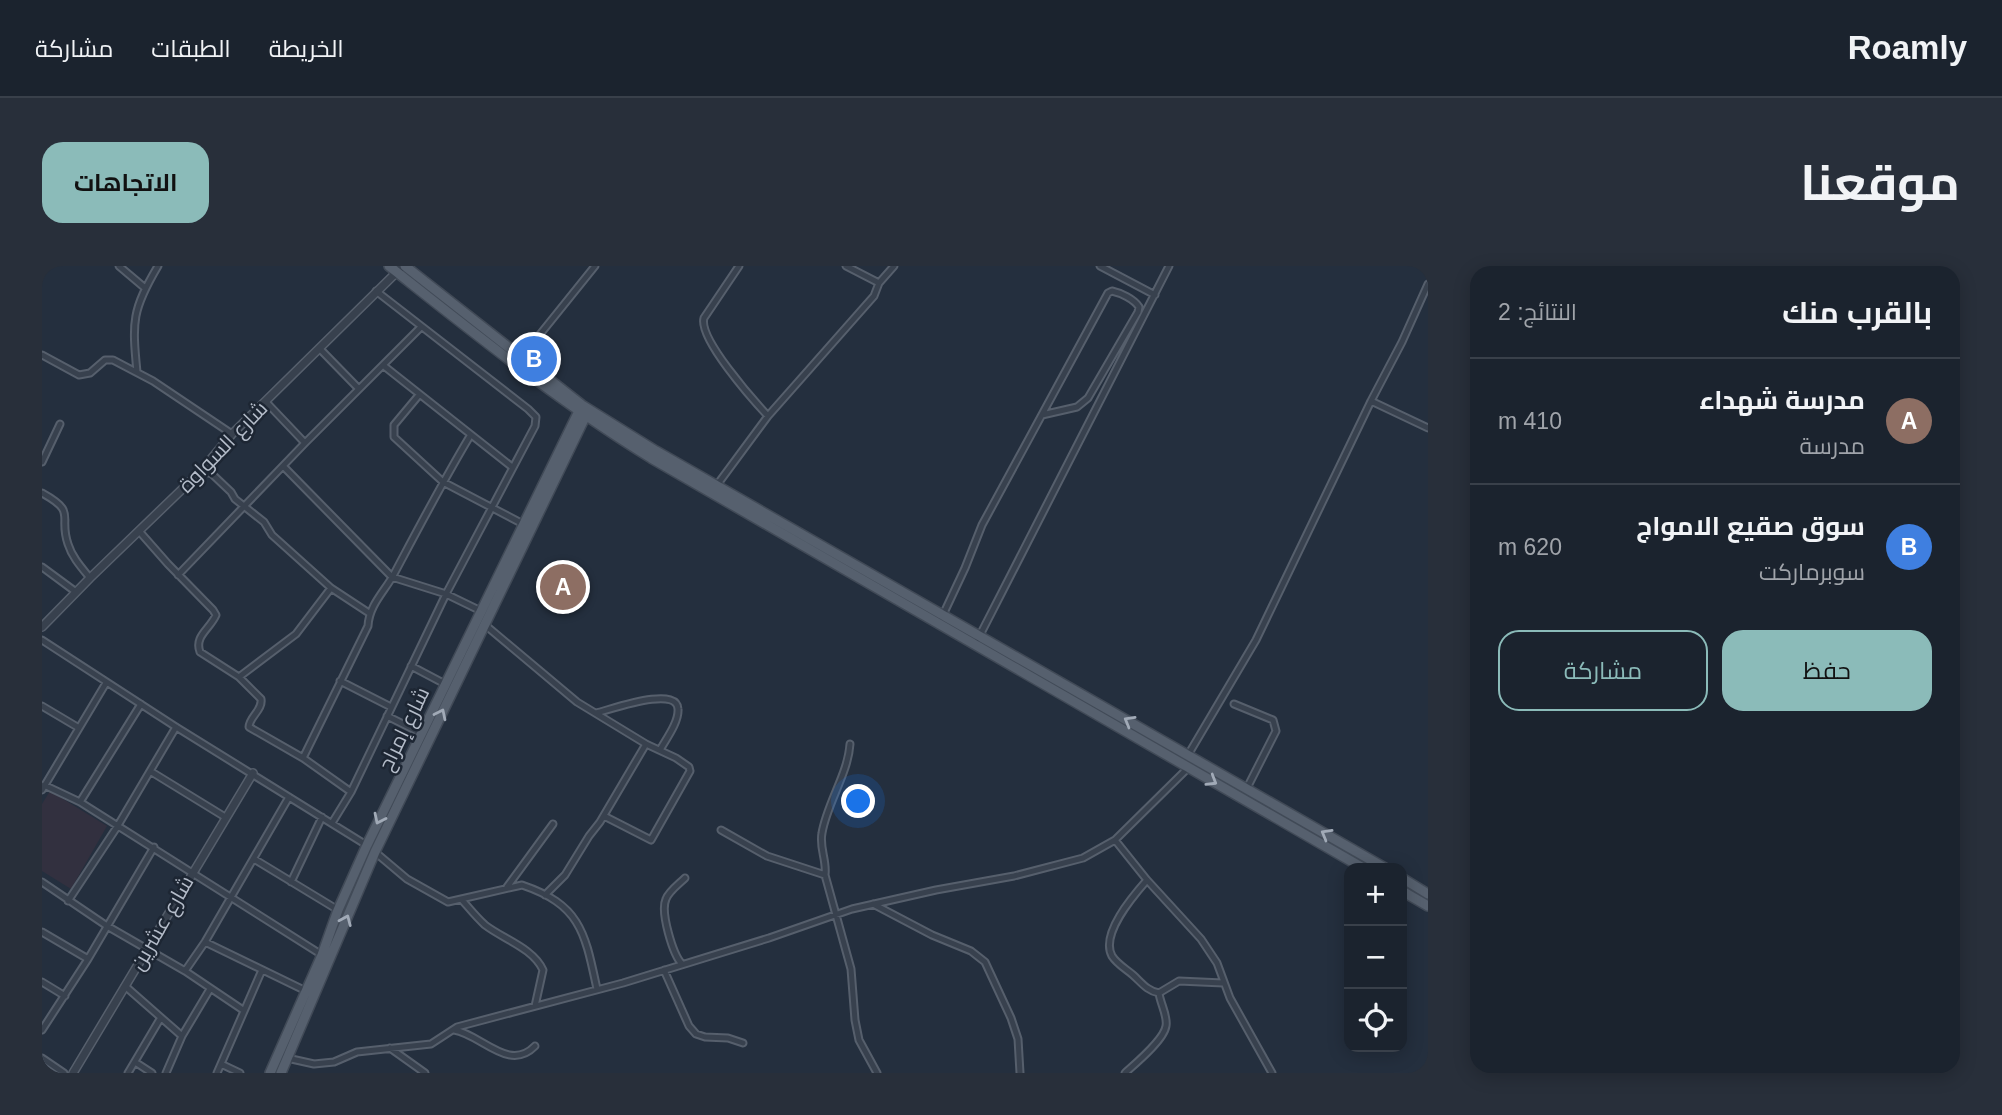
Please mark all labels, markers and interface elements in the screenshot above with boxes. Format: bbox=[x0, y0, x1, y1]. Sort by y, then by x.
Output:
text: Roamly bbox=[1848, 29, 1967, 66]
text: مشاركة bbox=[35, 35, 113, 62]
text: الطبقات bbox=[151, 35, 231, 62]
text: الخريطة bbox=[269, 35, 344, 62]
button: الاتجاهات bbox=[42, 142, 209, 223]
text: موقعنا bbox=[1800, 156, 1960, 210]
text: بالقرب منك bbox=[1782, 296, 1932, 329]
text: النتائج: 2 bbox=[1498, 299, 1577, 325]
pin: B bbox=[511, 333, 557, 385]
text: مدرسة شهداء bbox=[1699, 385, 1865, 415]
street label: شارع السواوة bbox=[174, 396, 274, 499]
text: 410 m bbox=[1498, 408, 1562, 434]
text: A bbox=[1901, 408, 1917, 434]
text: مدرسة bbox=[1800, 433, 1865, 459]
text: سوق صقيع الامواج bbox=[1636, 511, 1865, 541]
text: 620 m bbox=[1498, 534, 1562, 560]
text: B bbox=[1901, 534, 1917, 560]
text: سوبرماركت bbox=[1759, 559, 1865, 585]
pin: A bbox=[540, 561, 586, 613]
button: مشاركة bbox=[1498, 630, 1708, 711]
button: حفظ bbox=[1722, 630, 1932, 711]
street label: شارع إمراح bbox=[374, 683, 436, 775]
one-way arrow bbox=[433, 709, 447, 721]
one-way arrow bbox=[1123, 716, 1136, 729]
one-way arrow bbox=[1205, 773, 1218, 786]
your location bbox=[841, 784, 875, 818]
one-way arrow bbox=[374, 811, 388, 824]
one-way arrow bbox=[1321, 829, 1334, 842]
map controls bbox=[1344, 863, 1407, 1052]
button: + bbox=[1344, 863, 1407, 926]
street label: شارع عشرين bbox=[125, 872, 200, 975]
one-way arrow bbox=[337, 915, 351, 927]
button: − bbox=[1344, 926, 1407, 989]
button: locate bbox=[1344, 989, 1407, 1052]

